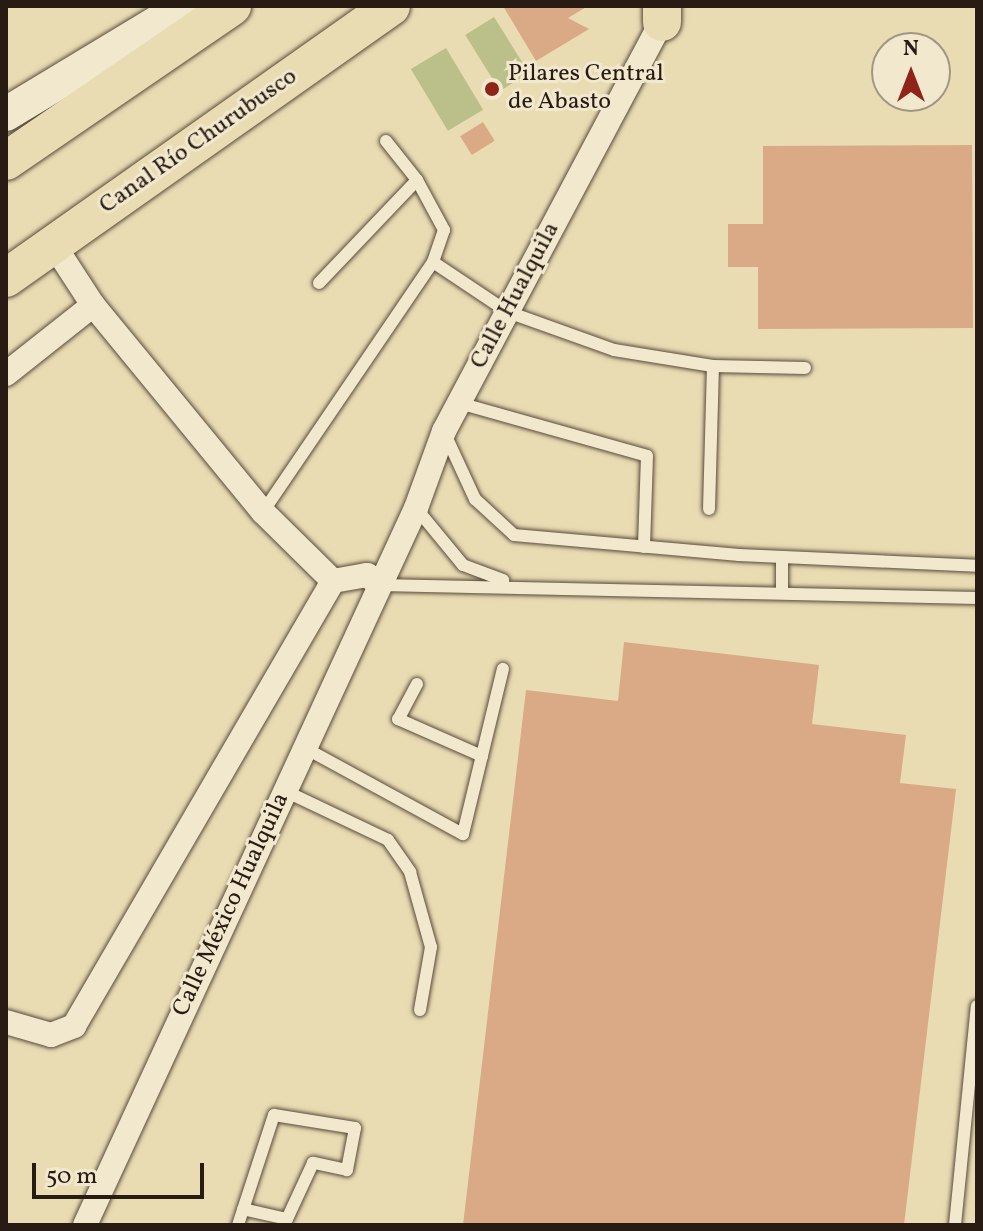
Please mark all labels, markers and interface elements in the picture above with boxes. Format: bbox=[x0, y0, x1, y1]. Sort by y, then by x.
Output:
north arrow bbox=[871, 32, 951, 112]
text: N bbox=[903, 34, 919, 65]
place label: Pilares Central de Abasto bbox=[508, 61, 664, 117]
street label: Canal Río Churubusco bbox=[95, 63, 303, 221]
marker: Pilares Central de Abasto bbox=[483, 80, 501, 98]
street label: Calle Hualquila bbox=[465, 218, 567, 374]
street label: Calle México Hualquila bbox=[168, 789, 296, 1021]
scale bar bbox=[36, 1147, 208, 1197]
text: 50 m bbox=[46, 1160, 98, 1194]

